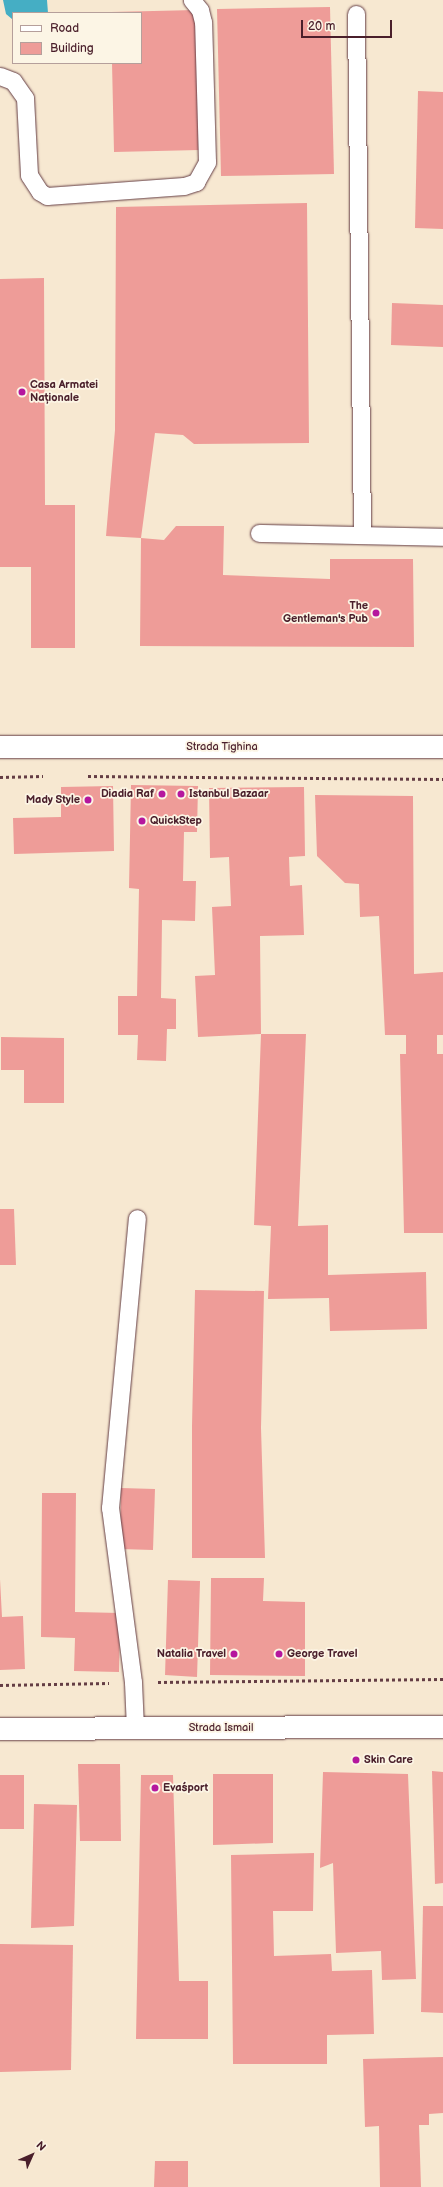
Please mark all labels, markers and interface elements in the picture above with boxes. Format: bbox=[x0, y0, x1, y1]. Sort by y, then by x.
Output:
legend bbox=[12, 12, 142, 64]
scale bar bbox=[303, 12, 394, 38]
text: 20 m bbox=[308, 19, 335, 34]
text: Road bbox=[50, 21, 79, 36]
text: Building bbox=[50, 41, 94, 56]
place label: Casa Armatei Naționale bbox=[30, 379, 98, 405]
marker: Casa Armatei Naționale bbox=[17, 387, 27, 397]
place label: The Gentleman's Pub bbox=[283, 600, 368, 626]
marker: The Gentleman's Pub bbox=[371, 608, 381, 618]
street label: Strada Tighina bbox=[186, 740, 258, 754]
place label: Diadia Raf bbox=[101, 787, 154, 801]
place label: Istanbul Bazaar bbox=[189, 787, 268, 801]
marker: Diadia Raf bbox=[157, 789, 167, 799]
marker: Istanbul Bazaar bbox=[176, 789, 186, 799]
place label: Mady Style bbox=[25, 793, 80, 807]
marker: Mady Style bbox=[83, 795, 93, 805]
place label: QuickStep bbox=[150, 814, 202, 828]
marker: QuickStep bbox=[137, 816, 147, 826]
place label: Natalia Travel bbox=[157, 1647, 226, 1661]
place label: George Travel bbox=[287, 1647, 357, 1661]
marker: Natalia Travel bbox=[229, 1649, 239, 1659]
marker: George Travel bbox=[274, 1649, 284, 1659]
street label: Strada Ismail bbox=[189, 1721, 253, 1735]
place label: Skin Care bbox=[364, 1753, 413, 1767]
marker: Skin Care bbox=[351, 1755, 361, 1765]
place label: Evaśport bbox=[163, 1781, 208, 1795]
marker: Evaśport bbox=[150, 1783, 160, 1793]
north arrow bbox=[12, 2135, 52, 2175]
text: N bbox=[33, 2139, 48, 2154]

